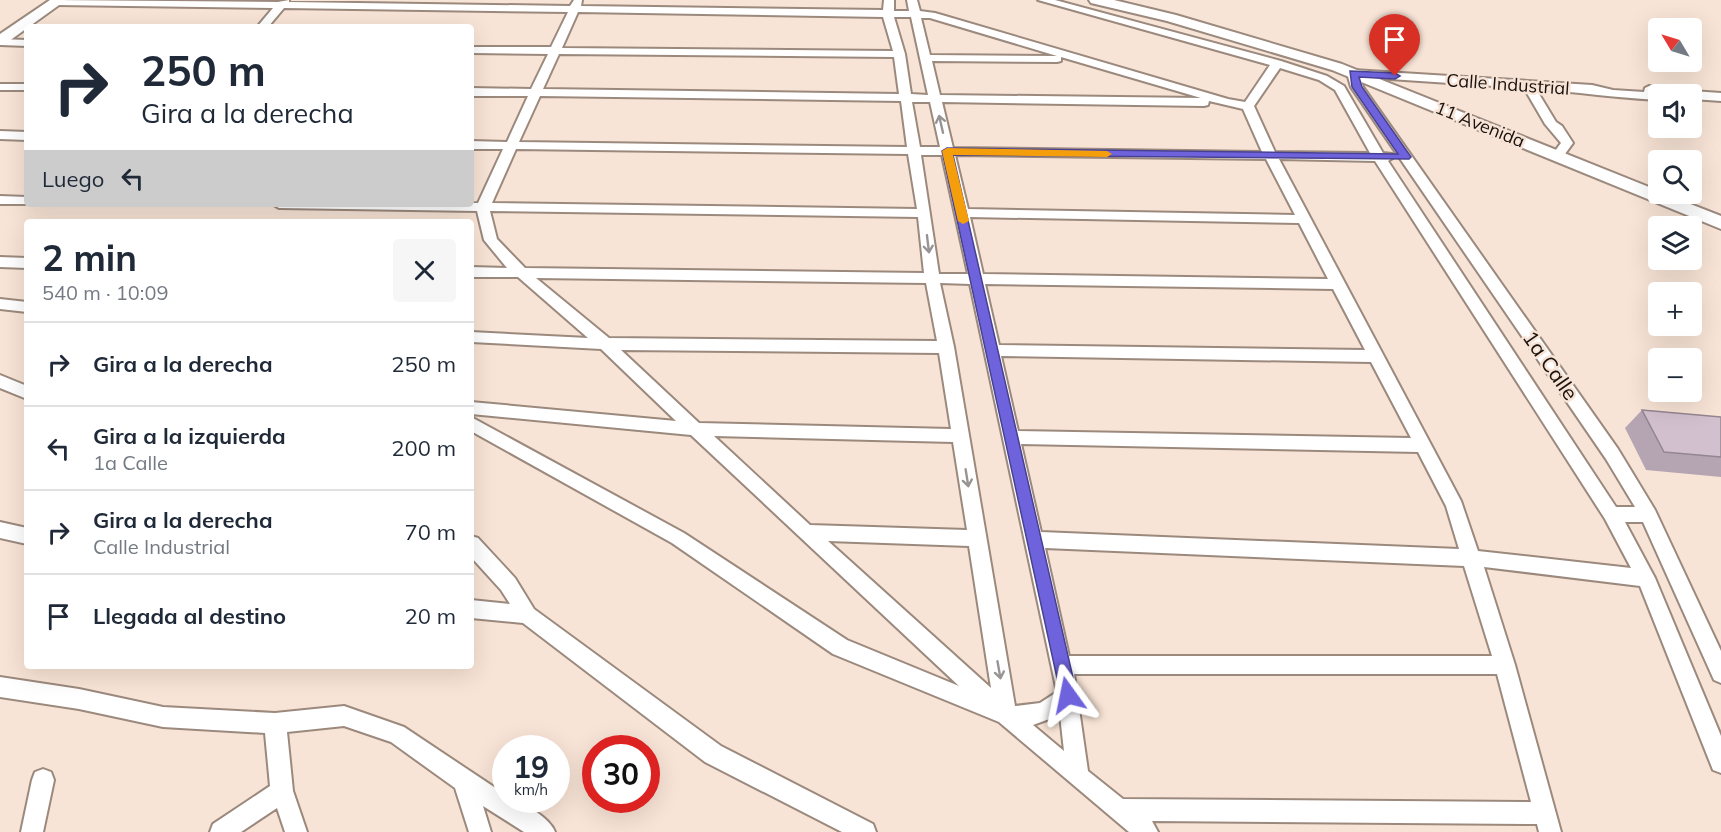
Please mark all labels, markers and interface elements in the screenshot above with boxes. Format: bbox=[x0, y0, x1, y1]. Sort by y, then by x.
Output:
pin bbox=[1369, 14, 1420, 76]
north arrow bbox=[1648, 18, 1702, 72]
map controls bbox=[1648, 18, 1702, 402]
icon: arrive bbox=[1378, 23, 1411, 56]
text: 250 m bbox=[141, 44, 266, 97]
icon: right bbox=[42, 48, 120, 126]
street label: Calle Industrial bbox=[1446, 68, 1570, 100]
button: sound bbox=[1648, 84, 1702, 138]
text: Gira a la derecha bbox=[141, 96, 354, 130]
street label: 11 Avenida bbox=[1432, 96, 1528, 152]
one-way arrow bbox=[934, 115, 946, 134]
button: search bbox=[1648, 150, 1702, 204]
icon: left bbox=[116, 162, 149, 195]
text: Luego bbox=[42, 165, 104, 193]
button: layers bbox=[1648, 216, 1702, 270]
one-way arrow bbox=[923, 233, 934, 253]
text: 2 min bbox=[42, 235, 137, 280]
button: close bbox=[393, 239, 456, 302]
text: 540 m · 10:09 bbox=[42, 280, 168, 305]
button: + bbox=[1648, 282, 1702, 336]
street label: 1a Calle bbox=[1518, 325, 1584, 405]
icon: right bbox=[42, 348, 75, 381]
button: − bbox=[1648, 348, 1702, 402]
text: Gira a la derecha bbox=[93, 350, 273, 378]
text: 250 m bbox=[391, 350, 456, 378]
text: Gira a la izquierda bbox=[93, 422, 286, 450]
icon: left bbox=[42, 432, 75, 465]
text: 200 m bbox=[391, 434, 456, 462]
text: 1a Calle bbox=[93, 450, 168, 475]
one-way arrow bbox=[961, 467, 972, 487]
text: Gira a la derecha bbox=[93, 506, 273, 534]
icon: right bbox=[42, 516, 75, 549]
text: 70 m bbox=[405, 518, 456, 546]
text: Calle Industrial bbox=[93, 534, 230, 559]
icon: arrive bbox=[42, 600, 75, 633]
text: Llegada al destino bbox=[93, 602, 286, 630]
text: 20 m bbox=[405, 602, 456, 630]
one-way arrow bbox=[993, 660, 1004, 679]
position arrow bbox=[1036, 663, 1100, 727]
speed limit sign: 30 bbox=[582, 735, 660, 813]
text: 19 bbox=[513, 748, 549, 786]
text: km/h bbox=[514, 780, 548, 799]

